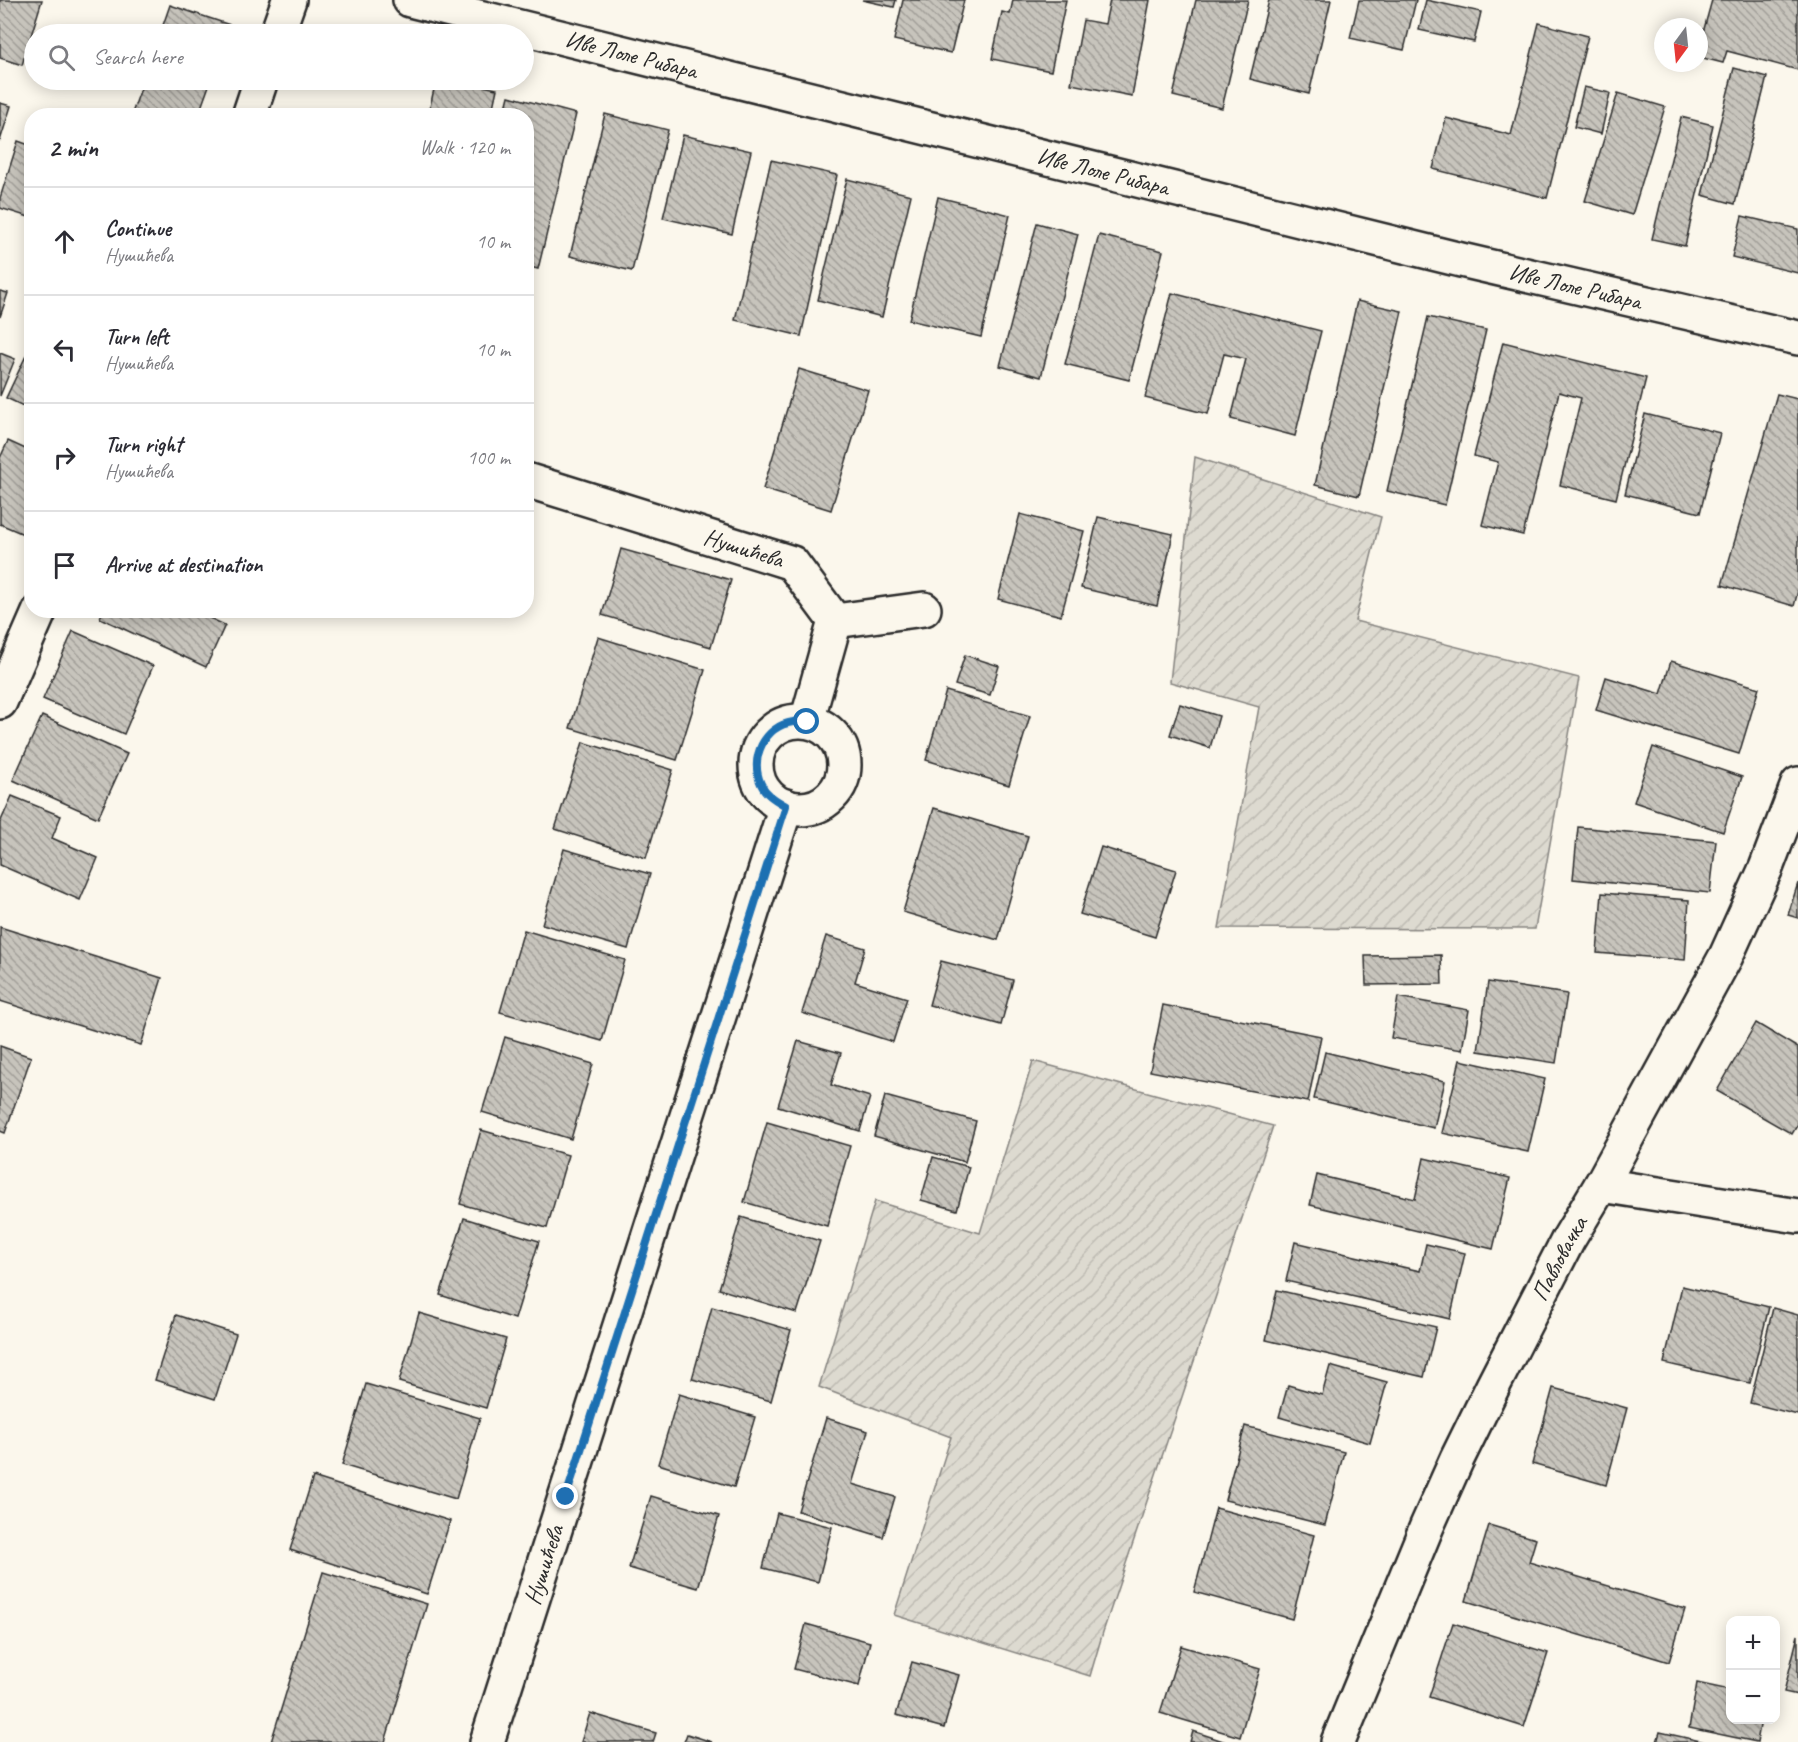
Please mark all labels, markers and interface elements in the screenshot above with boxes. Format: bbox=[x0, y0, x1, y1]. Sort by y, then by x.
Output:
north arrow bbox=[1654, 18, 1708, 72]
search box bbox=[24, 24, 534, 90]
street label: Иве Лоле Рибара bbox=[562, 24, 702, 86]
icon: search bbox=[45, 41, 78, 74]
text: Search here bbox=[93, 43, 183, 71]
text: 2 min bbox=[48, 131, 98, 164]
text: Walk · 120 m bbox=[420, 135, 510, 160]
street label: Иве Лоле Рибара bbox=[1034, 141, 1174, 203]
text: Continue bbox=[105, 215, 171, 243]
icon: ahead bbox=[48, 225, 81, 258]
text: 10 m bbox=[476, 229, 510, 254]
text: Нушићева bbox=[105, 243, 173, 268]
street label: Иве Лоле Рибара bbox=[1506, 257, 1646, 317]
text: Turn left bbox=[105, 323, 169, 351]
icon: left bbox=[48, 333, 81, 366]
text: 10 m bbox=[476, 337, 510, 362]
text: Нушићева bbox=[105, 351, 173, 376]
text: Turn right bbox=[105, 431, 182, 459]
icon: right bbox=[48, 441, 81, 474]
text: 100 m bbox=[467, 445, 510, 470]
text: Нушићева bbox=[105, 459, 173, 484]
street label: Нушићева bbox=[700, 521, 788, 575]
icon: arrive bbox=[48, 549, 81, 582]
text: Arrive at destination bbox=[105, 551, 262, 579]
route start bbox=[793, 708, 819, 734]
street label: Павловачка bbox=[1524, 1209, 1595, 1306]
route end bbox=[552, 1483, 578, 1509]
street label: Нушићева bbox=[517, 1520, 571, 1608]
map controls bbox=[1726, 1616, 1780, 1724]
button: + bbox=[1726, 1616, 1780, 1670]
button: − bbox=[1726, 1670, 1780, 1724]

